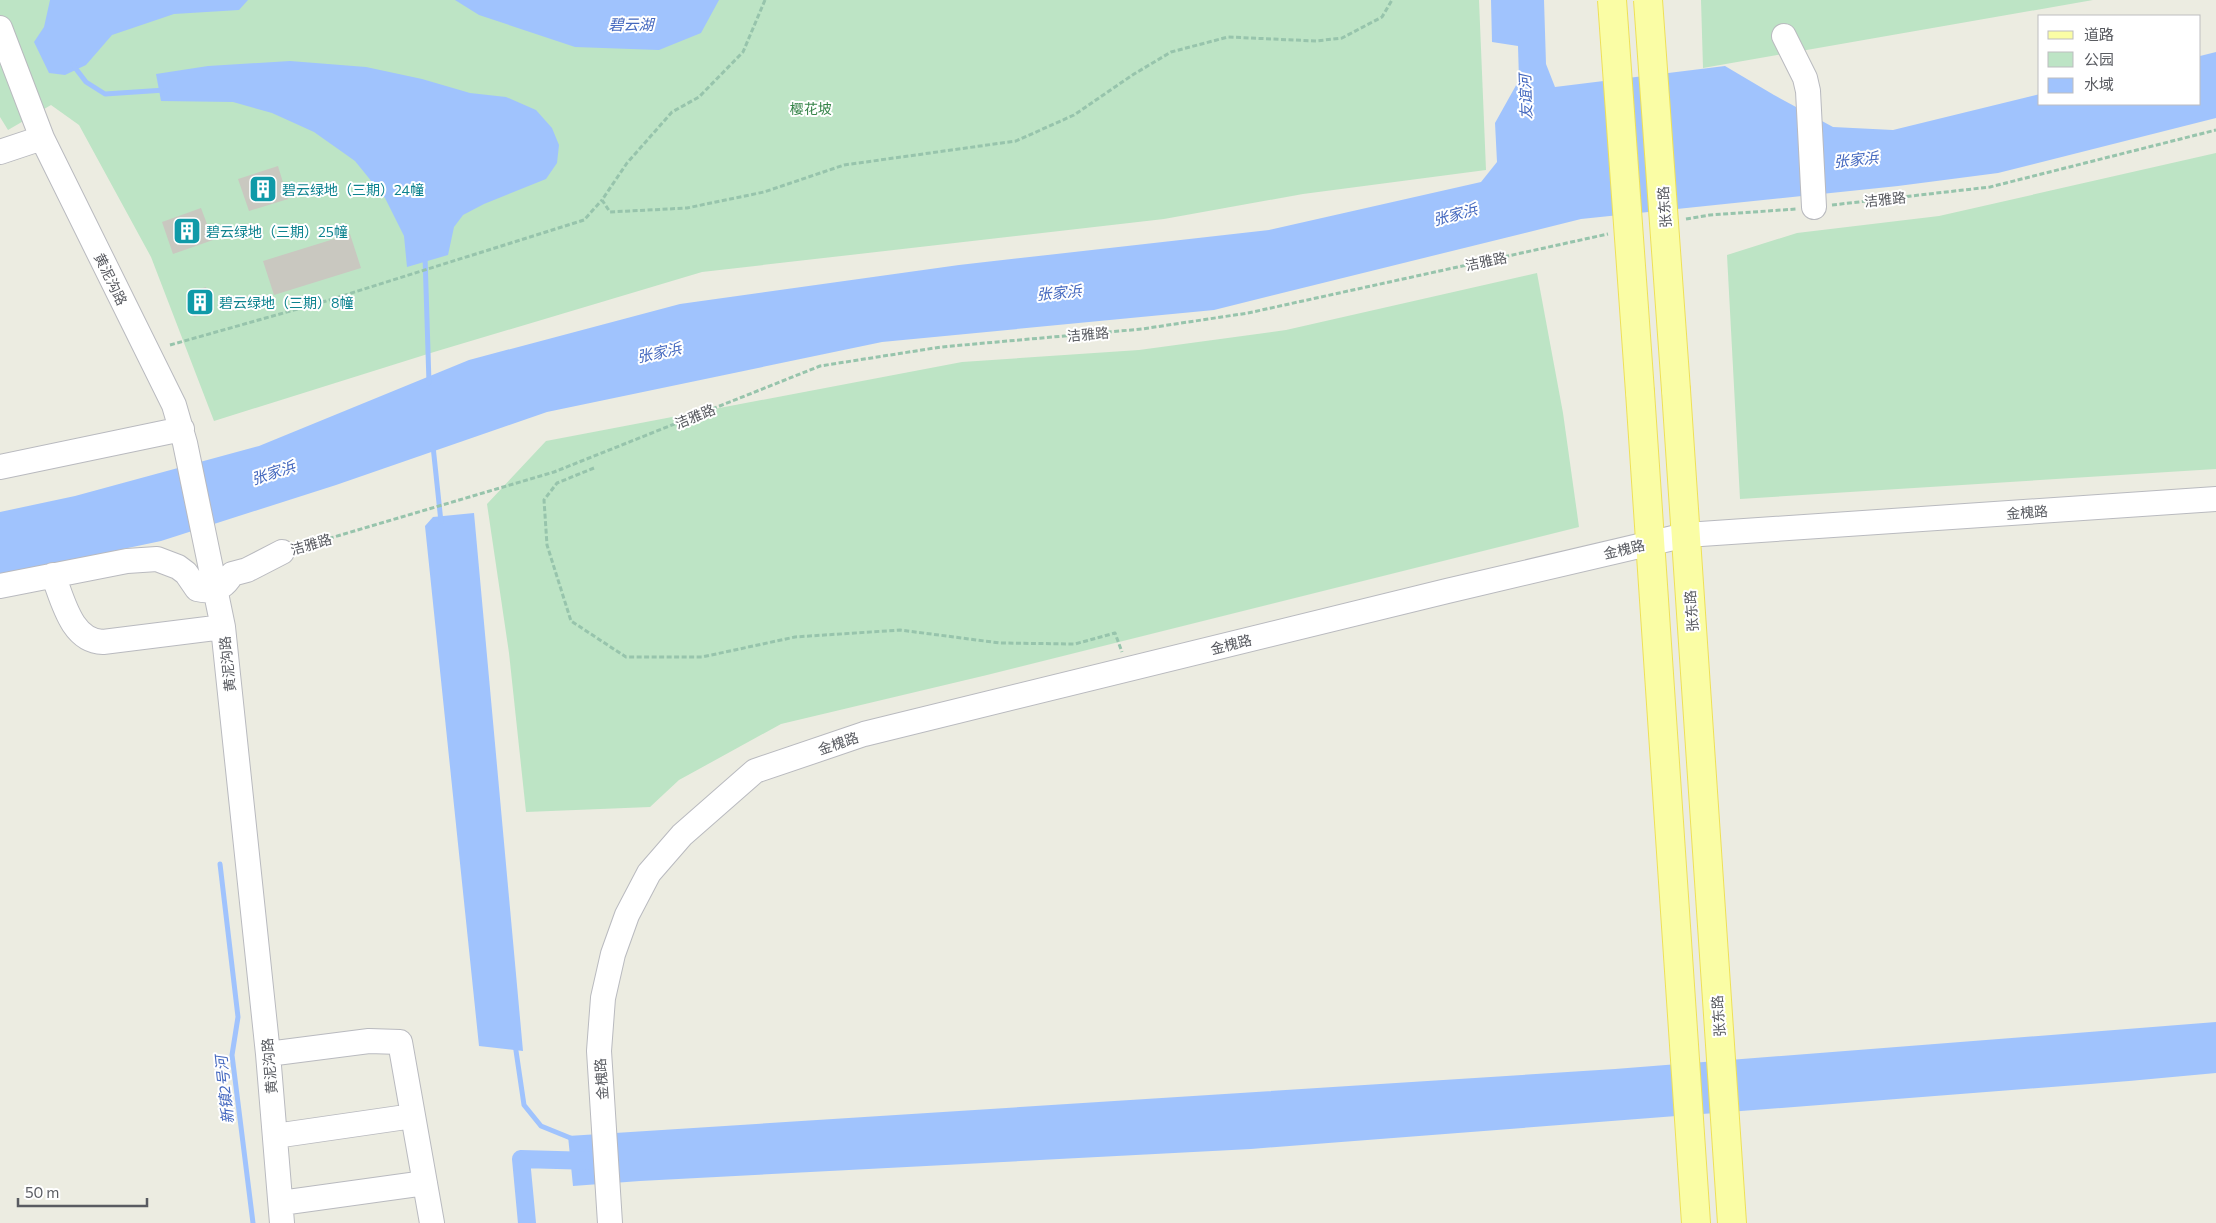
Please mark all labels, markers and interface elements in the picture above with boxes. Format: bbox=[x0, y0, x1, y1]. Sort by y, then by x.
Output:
water label: 碧云湖 bbox=[608, 15, 655, 33]
legend bbox=[2038, 15, 2201, 105]
text: 道路 bbox=[2084, 25, 2114, 43]
text: 公园 bbox=[2084, 50, 2114, 68]
water label: 友谊河 bbox=[1515, 71, 1535, 120]
text: 水域 bbox=[2084, 75, 2114, 93]
park label: 樱花坡 bbox=[790, 100, 832, 117]
water label: 张家浜 bbox=[1833, 147, 1881, 170]
building icon: 碧云绿地（三期）24幢 bbox=[248, 174, 278, 204]
place label: 碧云绿地（三期）24幢 bbox=[282, 181, 424, 198]
street label: 张东路 bbox=[1654, 185, 1674, 229]
street label: 洁雅路 bbox=[1863, 188, 1907, 210]
water label: 张家浜 bbox=[1431, 199, 1481, 229]
building icon: 碧云绿地（三期）25幢 bbox=[172, 216, 202, 246]
place label: 碧云绿地（三期）25幢 bbox=[206, 223, 348, 240]
street label: 洁雅路 bbox=[1464, 248, 1508, 274]
street label: 黄泥沟路 bbox=[91, 250, 131, 308]
water label: 张家浜 bbox=[1036, 281, 1084, 303]
building icon: 碧云绿地（三期）8幢 bbox=[185, 287, 215, 317]
place label: 碧云绿地（三期）8幢 bbox=[219, 294, 354, 311]
street label: 洁雅路 bbox=[1066, 324, 1110, 344]
water label: 张家浜 bbox=[635, 338, 685, 365]
street label: 洁雅路 bbox=[672, 400, 718, 432]
water label: 张家浜 bbox=[249, 456, 299, 488]
street label: 金槐路 bbox=[2005, 502, 2049, 522]
street label: 洁雅路 bbox=[288, 530, 334, 558]
street label: 金槐路 bbox=[1602, 536, 1646, 562]
street label: 张东路 bbox=[1681, 589, 1701, 633]
street label: 金槐路 bbox=[1209, 631, 1253, 657]
street label: 黄泥沟路 bbox=[216, 635, 238, 693]
street label: 金槐路 bbox=[815, 728, 861, 758]
street label: 张东路 bbox=[1708, 994, 1728, 1038]
street label: 黄泥沟路 bbox=[258, 1037, 280, 1095]
water label: 新镇2号河 bbox=[211, 1052, 237, 1125]
street label: 金槐路 bbox=[591, 1057, 611, 1101]
scale bar bbox=[18, 1176, 146, 1208]
text: 50 m bbox=[25, 1183, 59, 1201]

